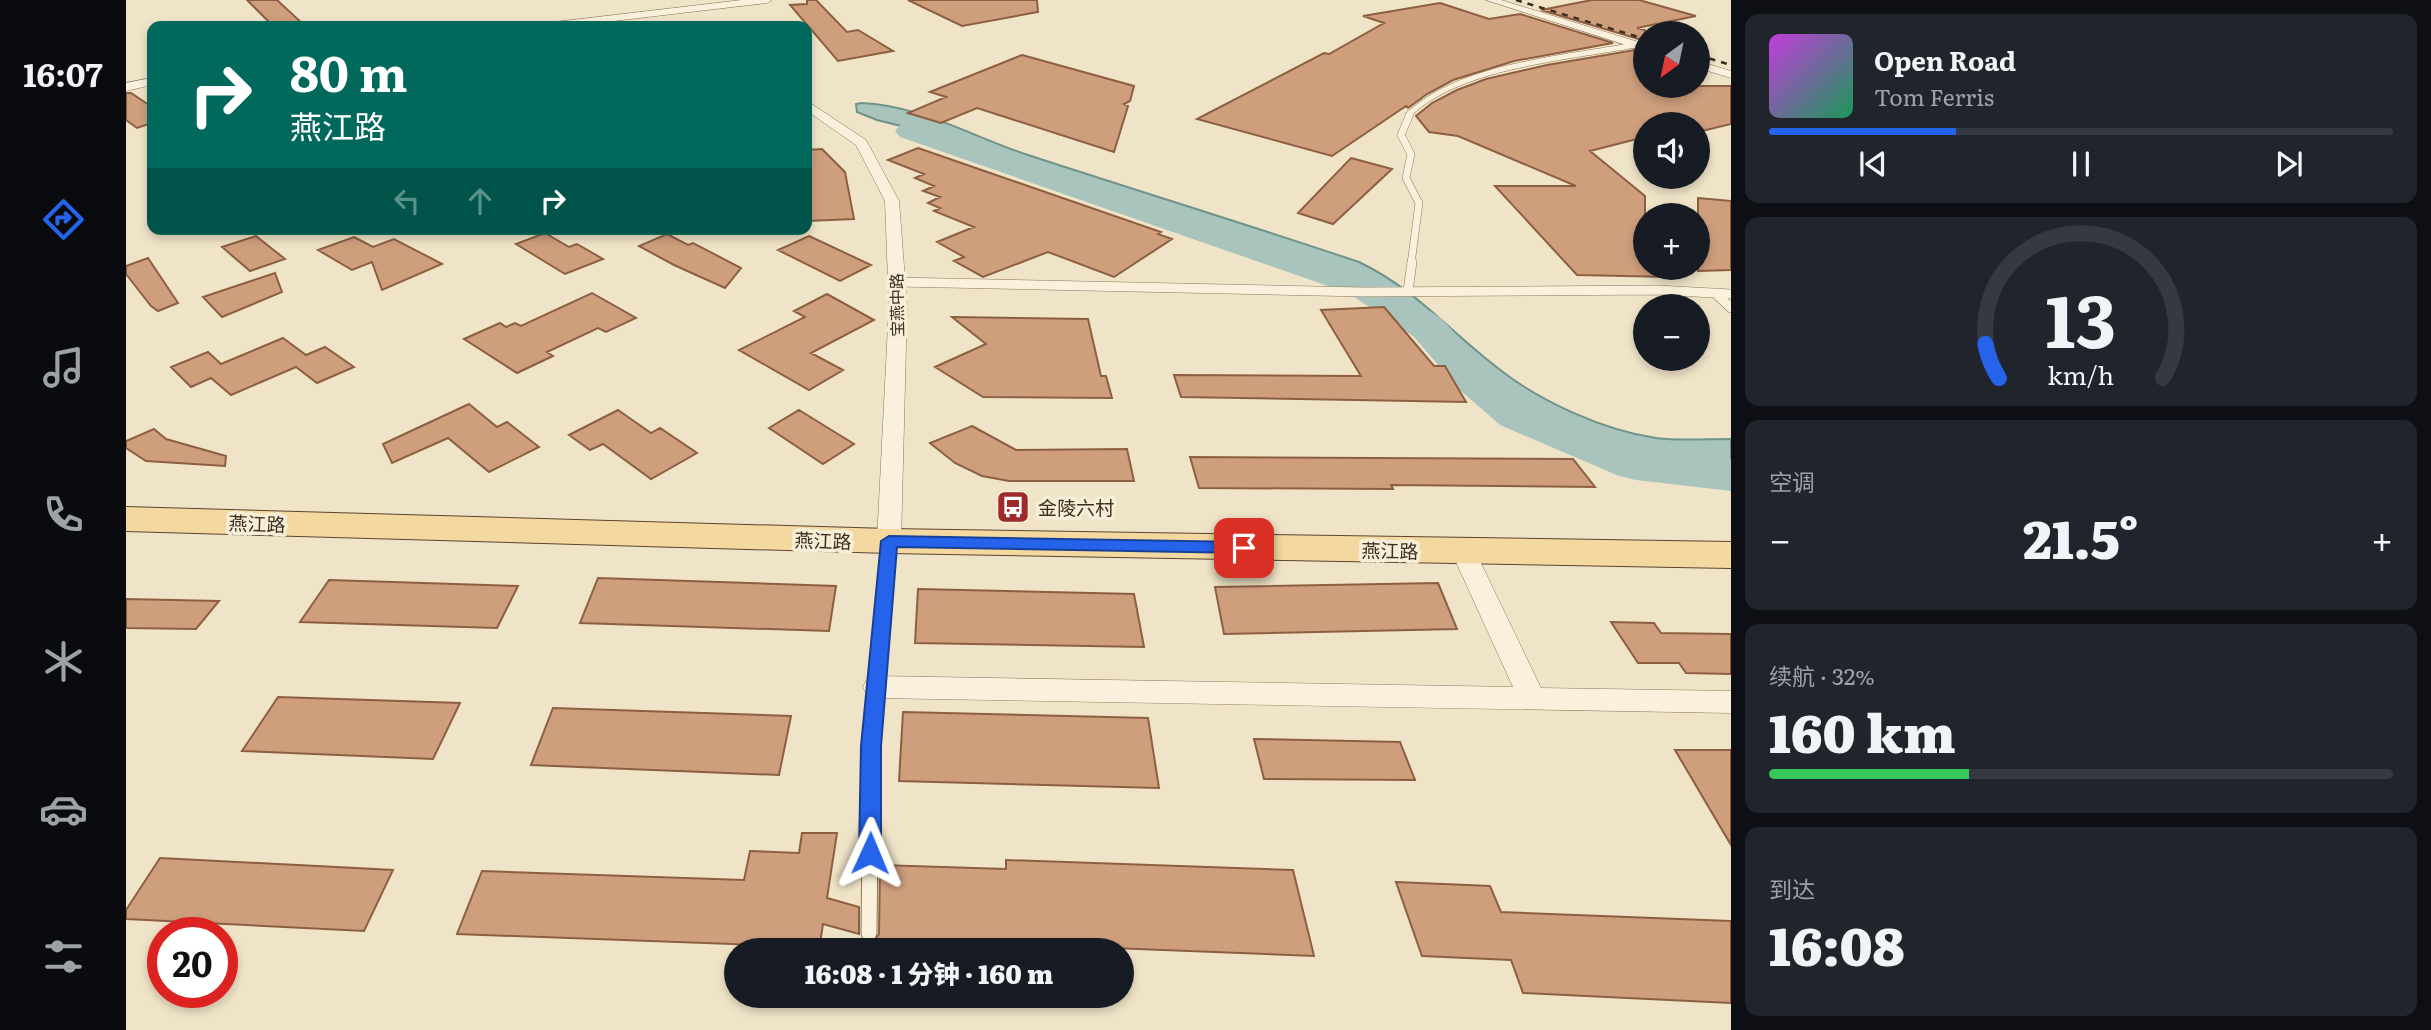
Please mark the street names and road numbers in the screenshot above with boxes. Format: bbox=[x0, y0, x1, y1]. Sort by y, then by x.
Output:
street label: 宝燕中路 bbox=[883, 273, 909, 337]
street label: 燕江路 bbox=[228, 508, 286, 538]
street label: 燕江路 bbox=[794, 525, 852, 555]
street label: 燕江路 bbox=[1361, 536, 1419, 564]

